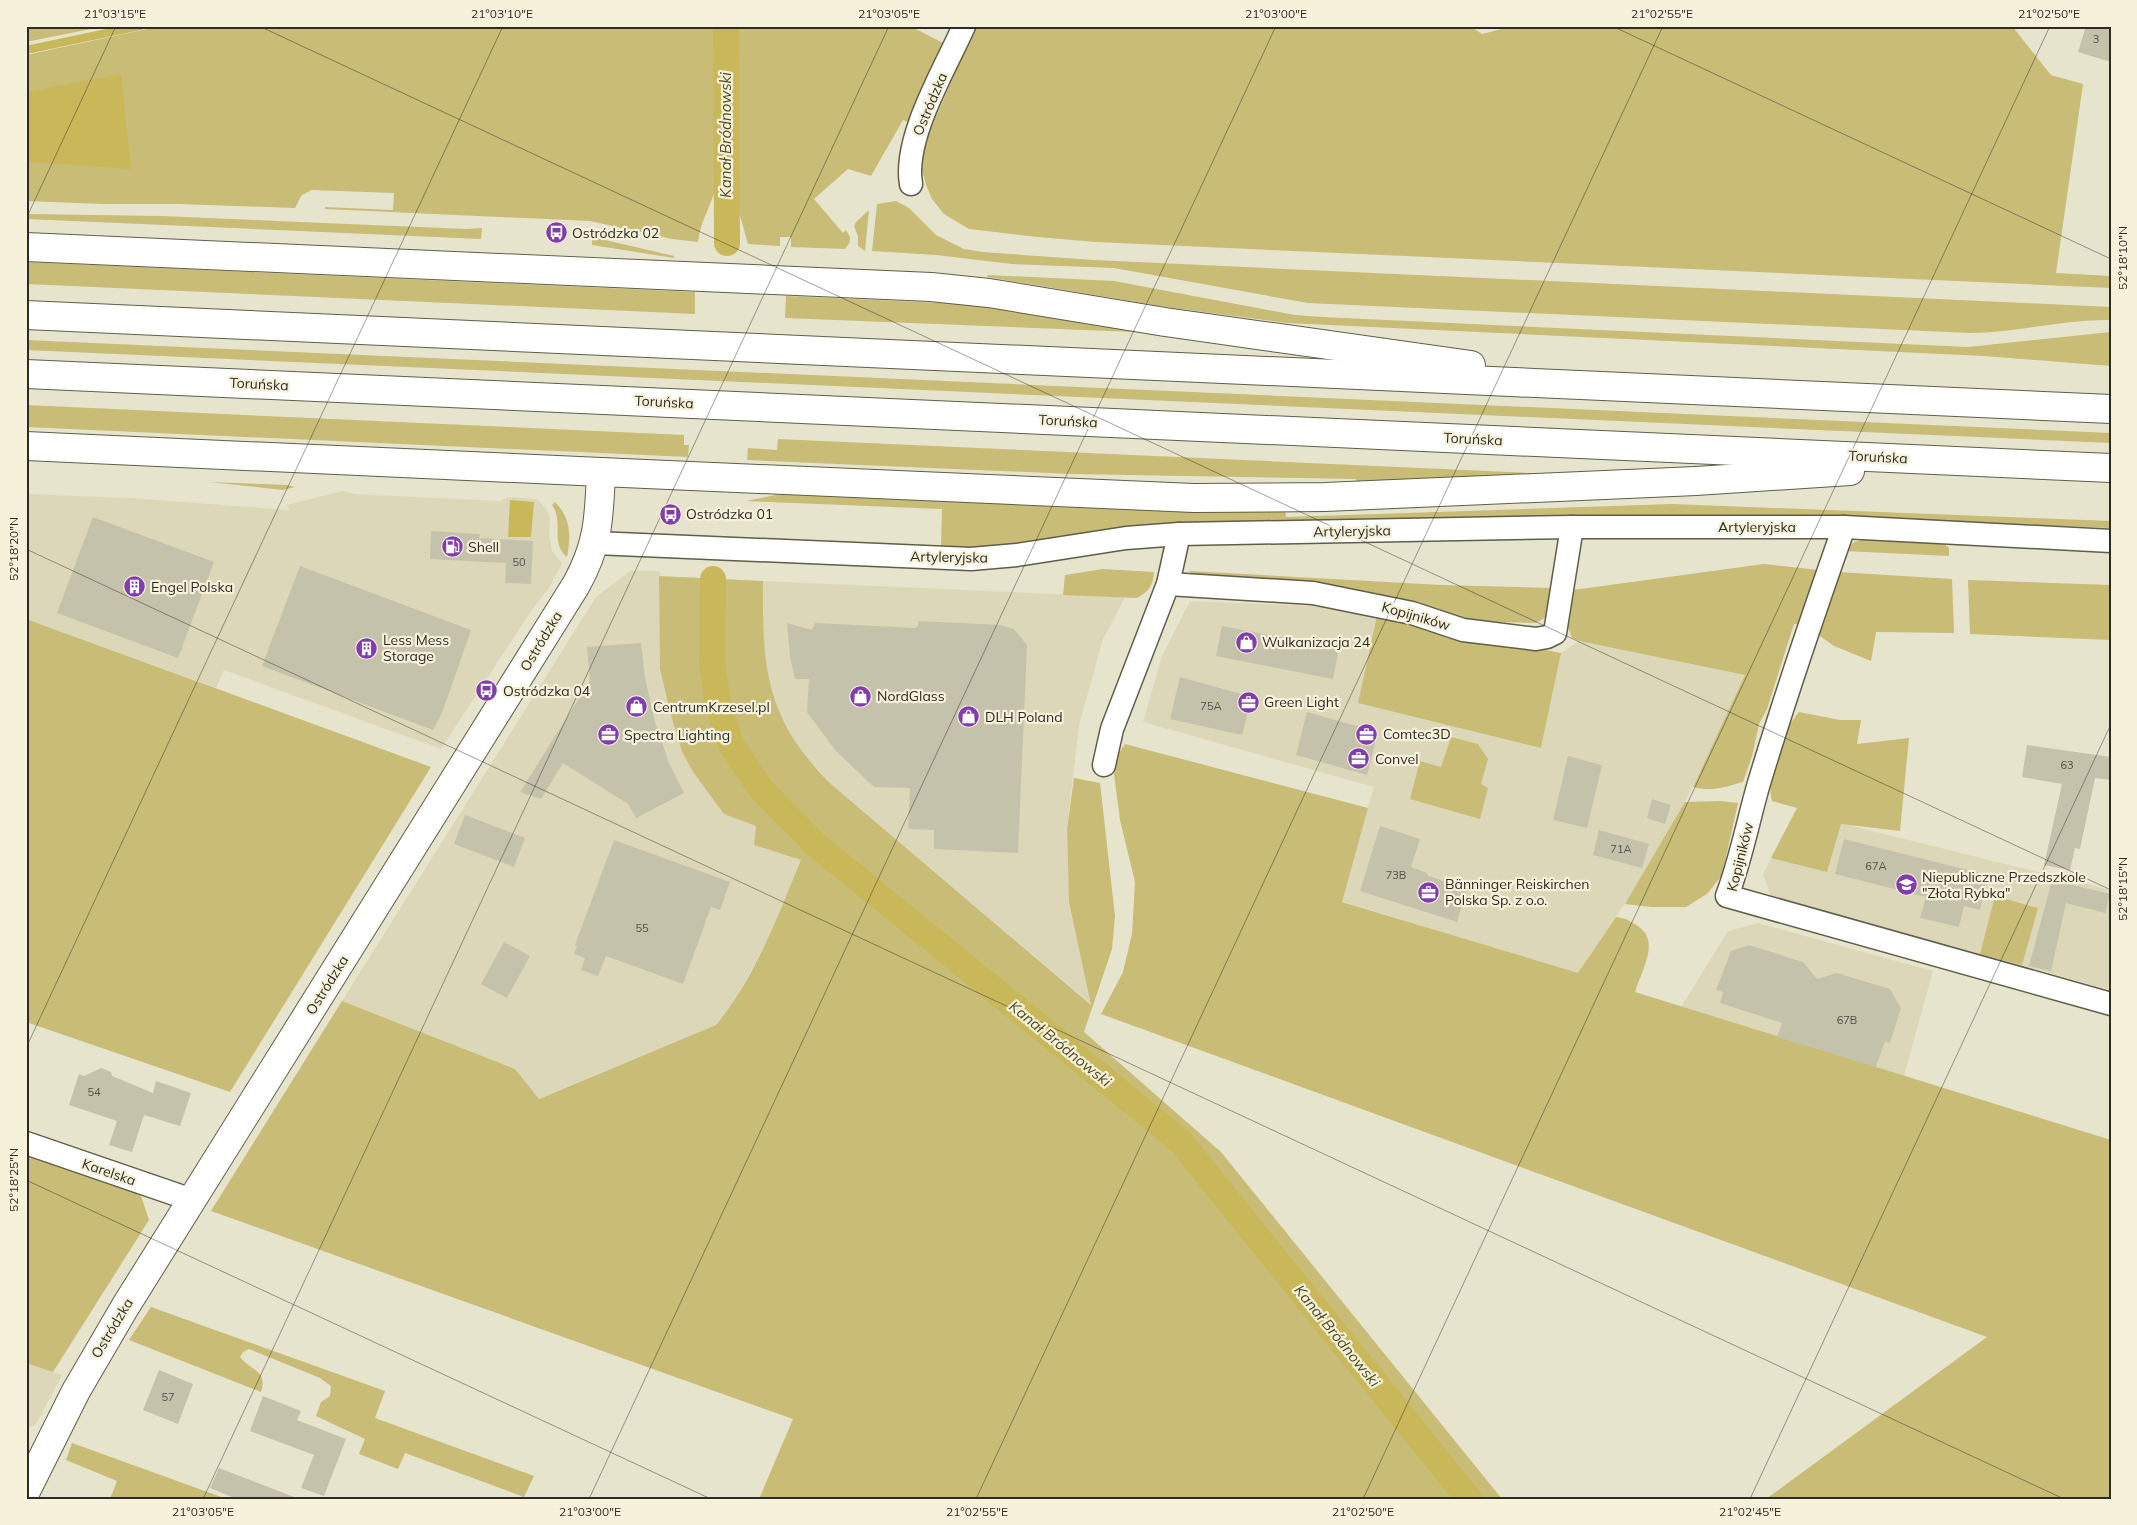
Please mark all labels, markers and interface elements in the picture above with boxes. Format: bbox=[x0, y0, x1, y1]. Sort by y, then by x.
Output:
text: 21°03'15"E bbox=[84, 6, 146, 21]
text: 21°03'10"E bbox=[471, 6, 533, 21]
text: 21°03'05"E bbox=[858, 6, 920, 21]
text: 21°03'00"E bbox=[1245, 6, 1307, 21]
text: 21°02'55"E bbox=[1631, 6, 1693, 21]
text: 21°02'50"E bbox=[2018, 6, 2080, 21]
house number: 3 bbox=[2093, 32, 2099, 46]
street label: Ostródzka bbox=[909, 70, 951, 138]
water label: Kanał Bródnowski bbox=[716, 72, 735, 198]
bus stop icon: Ostródzka 02 bbox=[544, 221, 568, 245]
place label: Ostródzka 02 bbox=[572, 224, 659, 242]
text: 52°18'10"N bbox=[2115, 226, 2130, 290]
street label: Toruńska bbox=[229, 373, 289, 395]
street label: Toruńska bbox=[634, 391, 694, 413]
street label: Toruńska bbox=[1038, 410, 1098, 432]
street label: Toruńska bbox=[1443, 428, 1503, 450]
street label: Toruńska bbox=[1848, 446, 1908, 468]
bus stop icon: Ostródzka 01 bbox=[658, 502, 682, 526]
place label: Ostródzka 01 bbox=[686, 505, 773, 523]
text: 52°18'20"N bbox=[6, 517, 21, 581]
street label: Artyleryjska bbox=[1718, 518, 1796, 536]
street label: Artyleryjska bbox=[1313, 521, 1391, 541]
fuel station icon: Shell bbox=[440, 535, 464, 559]
place label: Shell bbox=[468, 538, 499, 556]
street label: Artyleryjska bbox=[910, 547, 988, 567]
house number: 50 bbox=[512, 555, 526, 569]
building icon: Engel Polska bbox=[123, 575, 147, 599]
place label: Engel Polska bbox=[151, 578, 233, 596]
street label: Kopijników bbox=[1380, 598, 1452, 634]
street label: Ostródzka bbox=[516, 608, 566, 674]
shop icon: Wulkanizacja 24 bbox=[1234, 630, 1258, 654]
place label: Less Mess Storage bbox=[383, 631, 449, 665]
place label: Wulkanizacja 24 bbox=[1262, 633, 1371, 651]
building icon: Less Mess Storage bbox=[355, 636, 379, 660]
bus stop icon: Ostródzka 04 bbox=[475, 679, 499, 703]
place label: Ostródzka 04 bbox=[503, 682, 591, 700]
shop icon: NordGlass bbox=[849, 684, 873, 708]
place label: NordGlass bbox=[877, 687, 945, 705]
office icon: Green Light bbox=[1236, 690, 1260, 714]
place label: Green Light bbox=[1264, 693, 1339, 711]
shop icon: CentrumKrzesel.pl bbox=[625, 695, 649, 719]
place label: CentrumKrzesel.pl bbox=[653, 698, 770, 716]
house number: 75A bbox=[1200, 699, 1222, 713]
shop icon: DLH Poland bbox=[957, 705, 981, 729]
place label: DLH Poland bbox=[985, 708, 1063, 726]
office icon: Comtec3D bbox=[1355, 722, 1379, 746]
office icon: Spectra Lighting bbox=[596, 723, 620, 747]
place label: Comtec3D bbox=[1383, 725, 1451, 743]
place label: Spectra Lighting bbox=[624, 726, 730, 744]
office icon: Convel bbox=[1347, 747, 1371, 771]
place label: Convel bbox=[1375, 750, 1419, 768]
house number: 63 bbox=[2060, 758, 2074, 772]
street label: Kopijników bbox=[1723, 821, 1757, 893]
house number: 71A bbox=[1610, 842, 1632, 856]
text: 52°18'15"N bbox=[2115, 857, 2130, 921]
house number: 67A bbox=[1865, 859, 1887, 873]
house number: 73B bbox=[1386, 868, 1406, 882]
place label: Niepubliczne Przedszkole "Złota Rybka" bbox=[1922, 868, 2086, 902]
school or university icon: Niepubliczne Przedszkole "Złota Rybka" bbox=[1894, 873, 1918, 897]
place label: Bänninger Reiskirchen Polska Sp. z o.o. bbox=[1445, 875, 1590, 909]
office icon: Bänninger Reiskirchen Polska Sp. z o.o. bbox=[1417, 880, 1441, 904]
house number: 55 bbox=[635, 921, 649, 935]
street label: Ostródzka bbox=[302, 952, 352, 1018]
water label: Kanał Bródnowski bbox=[1005, 997, 1115, 1091]
house number: 67B bbox=[1837, 1013, 1857, 1027]
house number: 54 bbox=[87, 1085, 101, 1099]
text: 52°18'25"N bbox=[6, 1148, 21, 1212]
street label: Karelska bbox=[80, 1154, 138, 1190]
water label: Kanał Bródnowski bbox=[1290, 1281, 1385, 1391]
street label: Ostródzka bbox=[87, 1295, 137, 1361]
house number: 57 bbox=[161, 1390, 175, 1404]
text: 21°03'05"E bbox=[172, 1504, 234, 1519]
text: 21°03'00"E bbox=[559, 1504, 621, 1519]
text: 21°02'55"E bbox=[946, 1504, 1008, 1519]
text: 21°02'50"E bbox=[1332, 1504, 1394, 1519]
text: 21°02'45"E bbox=[1719, 1504, 1781, 1519]

